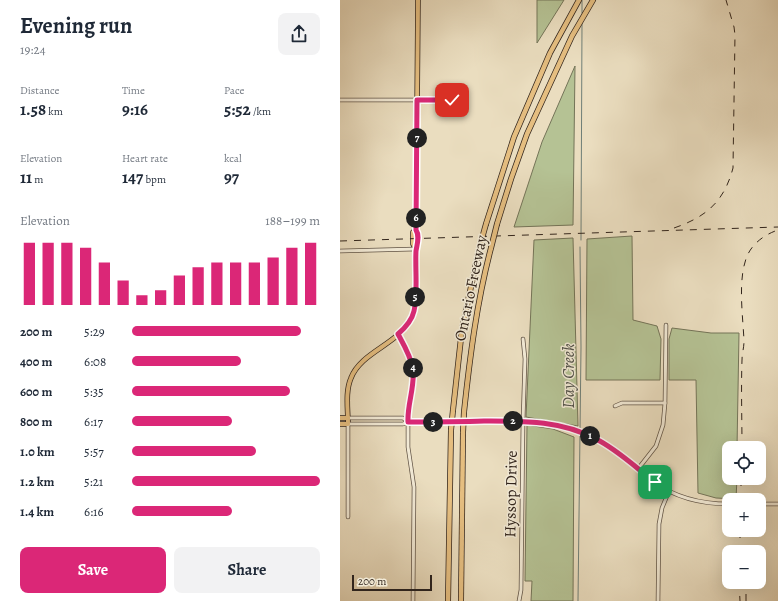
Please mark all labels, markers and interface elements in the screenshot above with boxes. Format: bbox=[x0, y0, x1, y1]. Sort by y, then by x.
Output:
text: Evening run bbox=[20, 11, 132, 41]
button: share bbox=[278, 13, 320, 55]
text: 19:24 bbox=[20, 41, 46, 58]
text: Distance bbox=[20, 83, 59, 98]
text: Time bbox=[122, 83, 145, 98]
text: Pace bbox=[224, 83, 244, 98]
pin bbox=[435, 83, 469, 117]
icon: check bbox=[441, 89, 463, 111]
text: 1.58 bbox=[20, 98, 46, 121]
text: 9:16 bbox=[122, 98, 148, 121]
text: 5:52 bbox=[224, 98, 251, 121]
text: km bbox=[46, 104, 63, 119]
text: /km bbox=[251, 104, 271, 119]
pin: 7 bbox=[407, 128, 427, 148]
text: 7 bbox=[415, 130, 419, 145]
text: Elevation bbox=[20, 151, 62, 166]
text: Heart rate bbox=[122, 151, 168, 166]
text: kcal bbox=[224, 151, 242, 166]
text: 11 bbox=[20, 166, 32, 189]
text: 147 bbox=[122, 166, 143, 189]
text: 97 bbox=[224, 166, 239, 189]
text: m bbox=[32, 172, 44, 187]
text: bpm bbox=[143, 172, 166, 187]
pin: 6 bbox=[406, 208, 426, 228]
text: 6 bbox=[413, 210, 419, 225]
text: Elevation bbox=[20, 212, 70, 229]
text: 188–199 m bbox=[265, 212, 320, 229]
street label: Ontario Freeway bbox=[449, 232, 493, 343]
pin: 5 bbox=[405, 287, 425, 307]
text: 5 bbox=[413, 289, 417, 304]
text: 200 m bbox=[20, 323, 53, 340]
text: 5:29 bbox=[84, 323, 105, 340]
water label: Day Creek bbox=[557, 343, 580, 409]
text: 400 m bbox=[20, 353, 52, 370]
text: 6:08 bbox=[84, 353, 106, 370]
pin: 4 bbox=[403, 358, 423, 378]
text: 4 bbox=[410, 360, 416, 375]
text: 600 m bbox=[20, 383, 52, 400]
text: 5:35 bbox=[84, 383, 104, 400]
pin: 2 bbox=[503, 411, 523, 431]
pin: 3 bbox=[423, 412, 443, 432]
text: 800 m bbox=[20, 413, 52, 430]
text: 6:17 bbox=[84, 413, 103, 430]
text: 2 bbox=[510, 413, 516, 428]
text: 3 bbox=[431, 414, 435, 429]
pin: 1 bbox=[580, 426, 600, 446]
text: 1 bbox=[588, 428, 592, 443]
map controls bbox=[722, 441, 766, 589]
button: locate bbox=[722, 441, 766, 485]
text: 1.0 km bbox=[20, 443, 55, 460]
text: 5:57 bbox=[84, 443, 104, 460]
street label: Hyssop Drive bbox=[499, 450, 523, 538]
pin bbox=[638, 465, 672, 499]
icon: arrive bbox=[644, 471, 666, 493]
text: 1.2 km bbox=[20, 473, 54, 490]
text: 5:21 bbox=[84, 473, 103, 490]
button: + bbox=[722, 493, 766, 537]
text: 1.4 km bbox=[20, 503, 54, 520]
text: 6:16 bbox=[84, 503, 104, 520]
button: − bbox=[722, 545, 766, 589]
button: Save bbox=[20, 547, 166, 593]
button: Share bbox=[174, 547, 320, 593]
scale bar bbox=[352, 573, 432, 592]
text: 200 m bbox=[358, 574, 386, 589]

